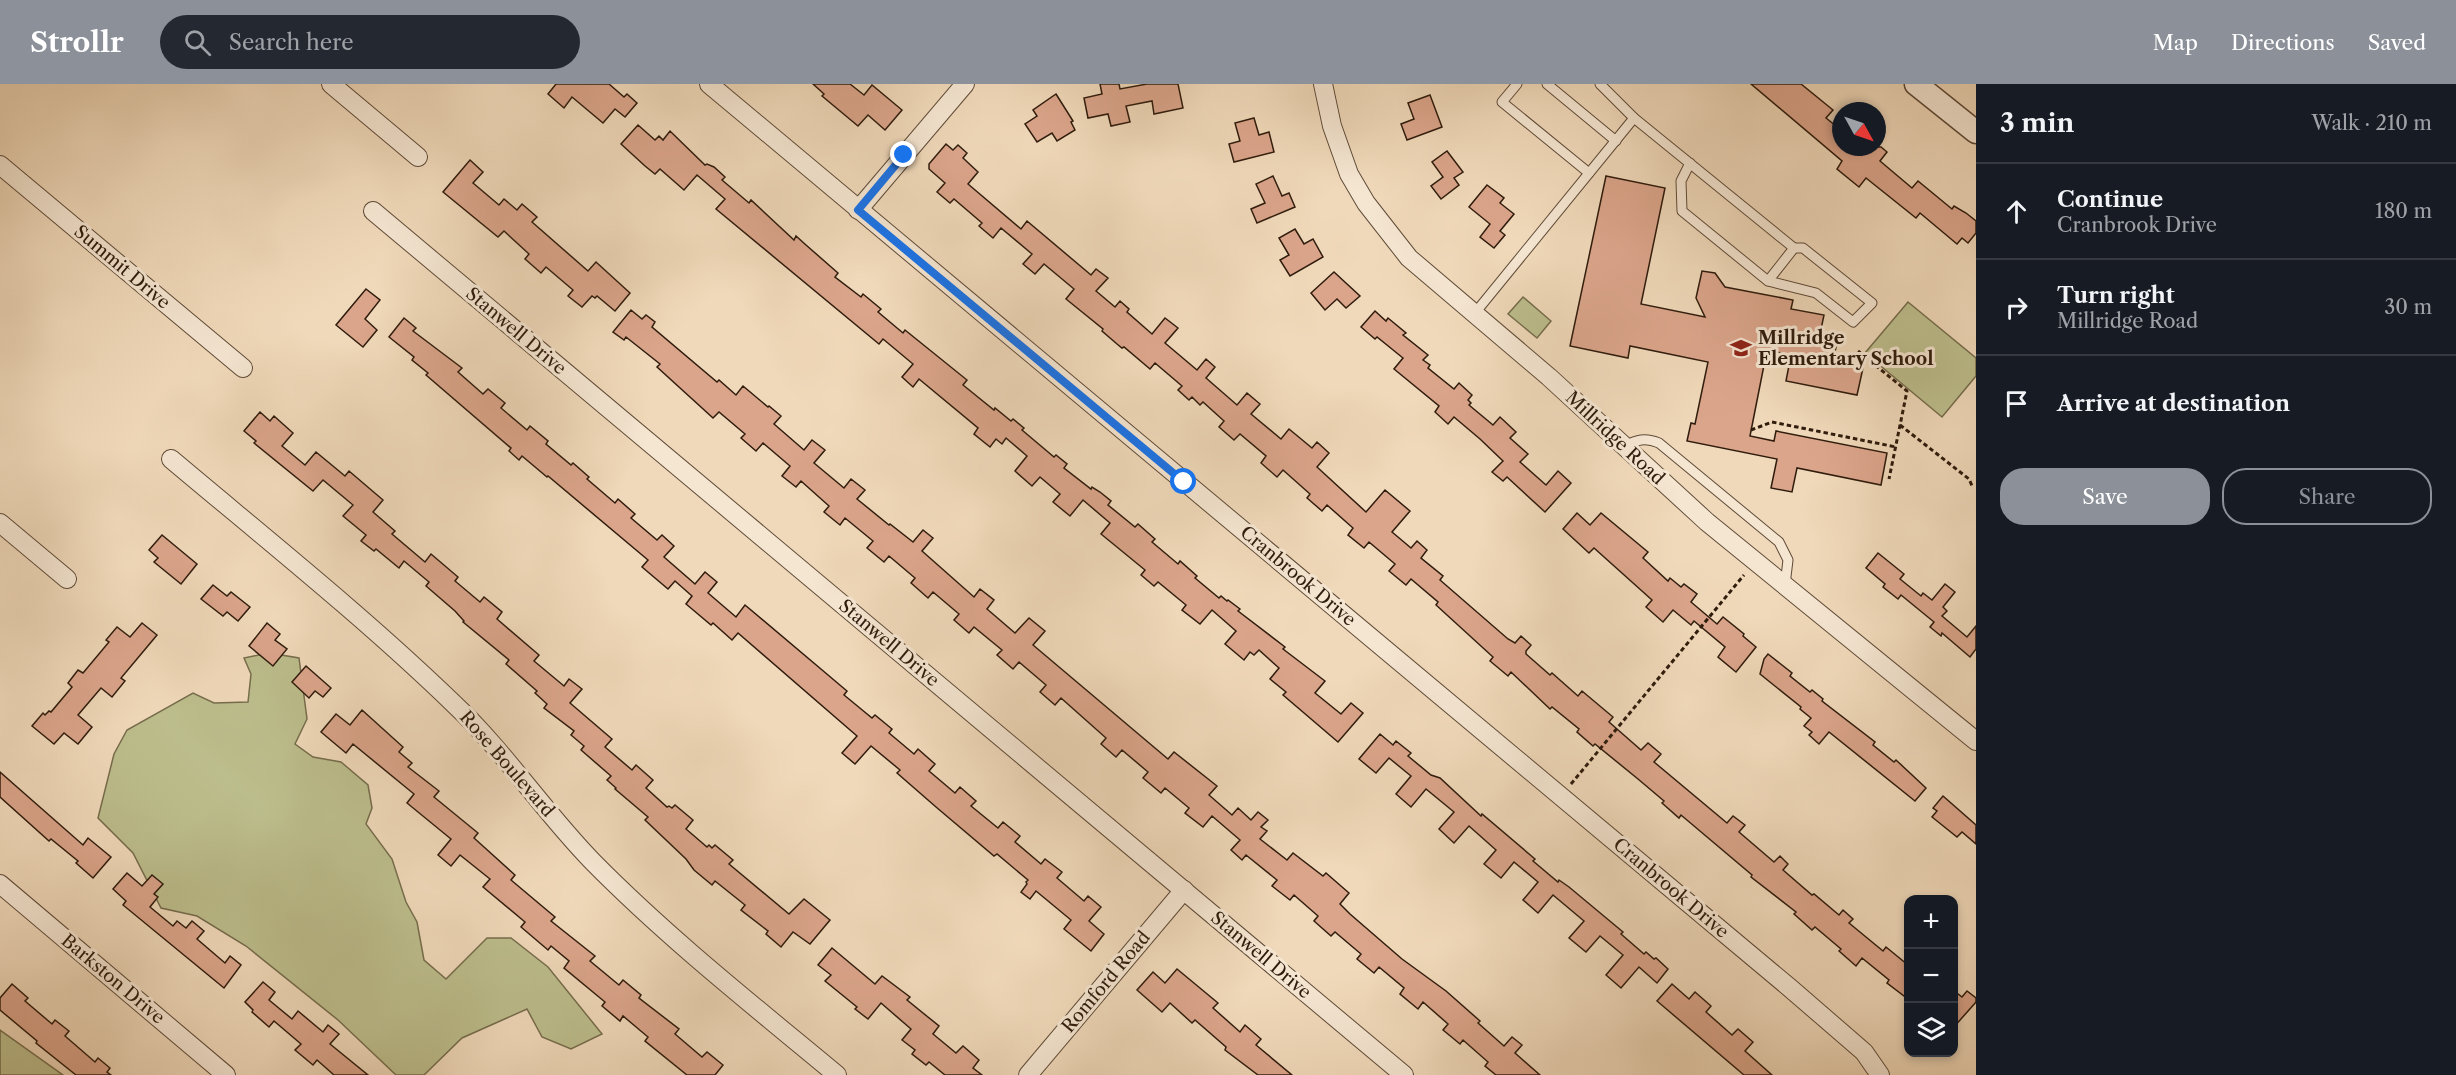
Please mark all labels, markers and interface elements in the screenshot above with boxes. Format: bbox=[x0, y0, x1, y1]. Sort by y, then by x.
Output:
search box bbox=[160, 15, 580, 69]
text: Strollr bbox=[30, 25, 124, 59]
icon: search bbox=[181, 26, 214, 59]
text: Search here bbox=[229, 29, 353, 56]
text: Map bbox=[2153, 30, 2198, 55]
text: Directions bbox=[2231, 30, 2335, 55]
text: Saved bbox=[2368, 30, 2426, 55]
north arrow bbox=[1832, 102, 1886, 156]
text: 3 min bbox=[2000, 107, 2074, 139]
text: Walk · 210 m bbox=[2311, 111, 2432, 135]
route end bbox=[890, 141, 916, 167]
text: Continue bbox=[2057, 186, 2163, 213]
icon: ahead bbox=[2000, 195, 2033, 228]
text: 180 m bbox=[2375, 199, 2432, 223]
text: Cranbrook Drive bbox=[2057, 213, 2217, 237]
street label: Summit Drive bbox=[69, 220, 175, 314]
text: Turn right bbox=[2057, 282, 2175, 309]
street label: Stanwell Drive bbox=[461, 283, 571, 379]
icon: right bbox=[2000, 291, 2033, 324]
text: 30 m bbox=[2384, 295, 2432, 319]
text: Millridge Road bbox=[2057, 309, 2198, 333]
place label: Millridge Elementary School bbox=[1758, 327, 1934, 370]
school or university icon: Millridge Elementary School bbox=[1729, 336, 1753, 360]
street label: Millridge Road bbox=[1561, 387, 1669, 489]
icon: arrive bbox=[2000, 387, 2033, 420]
text: Arrive at destination bbox=[2057, 390, 2290, 417]
route start bbox=[1170, 468, 1196, 494]
button: Save bbox=[2000, 468, 2210, 525]
button: Share bbox=[2222, 468, 2432, 525]
street label: Cranbrook Drive bbox=[1236, 521, 1360, 631]
street label: Stanwell Drive bbox=[834, 595, 944, 691]
street label: Rose Boulevard bbox=[455, 706, 559, 822]
street label: Cranbrook Drive bbox=[1609, 833, 1733, 943]
map controls bbox=[1904, 895, 1958, 1057]
button: + bbox=[1904, 895, 1958, 949]
street label: Stanwell Drive bbox=[1206, 907, 1316, 1003]
street label: Romford Road bbox=[1057, 927, 1155, 1037]
street label: Barkston Drive bbox=[57, 929, 169, 1029]
button: − bbox=[1904, 949, 1958, 1003]
button: layers bbox=[1904, 1003, 1958, 1057]

